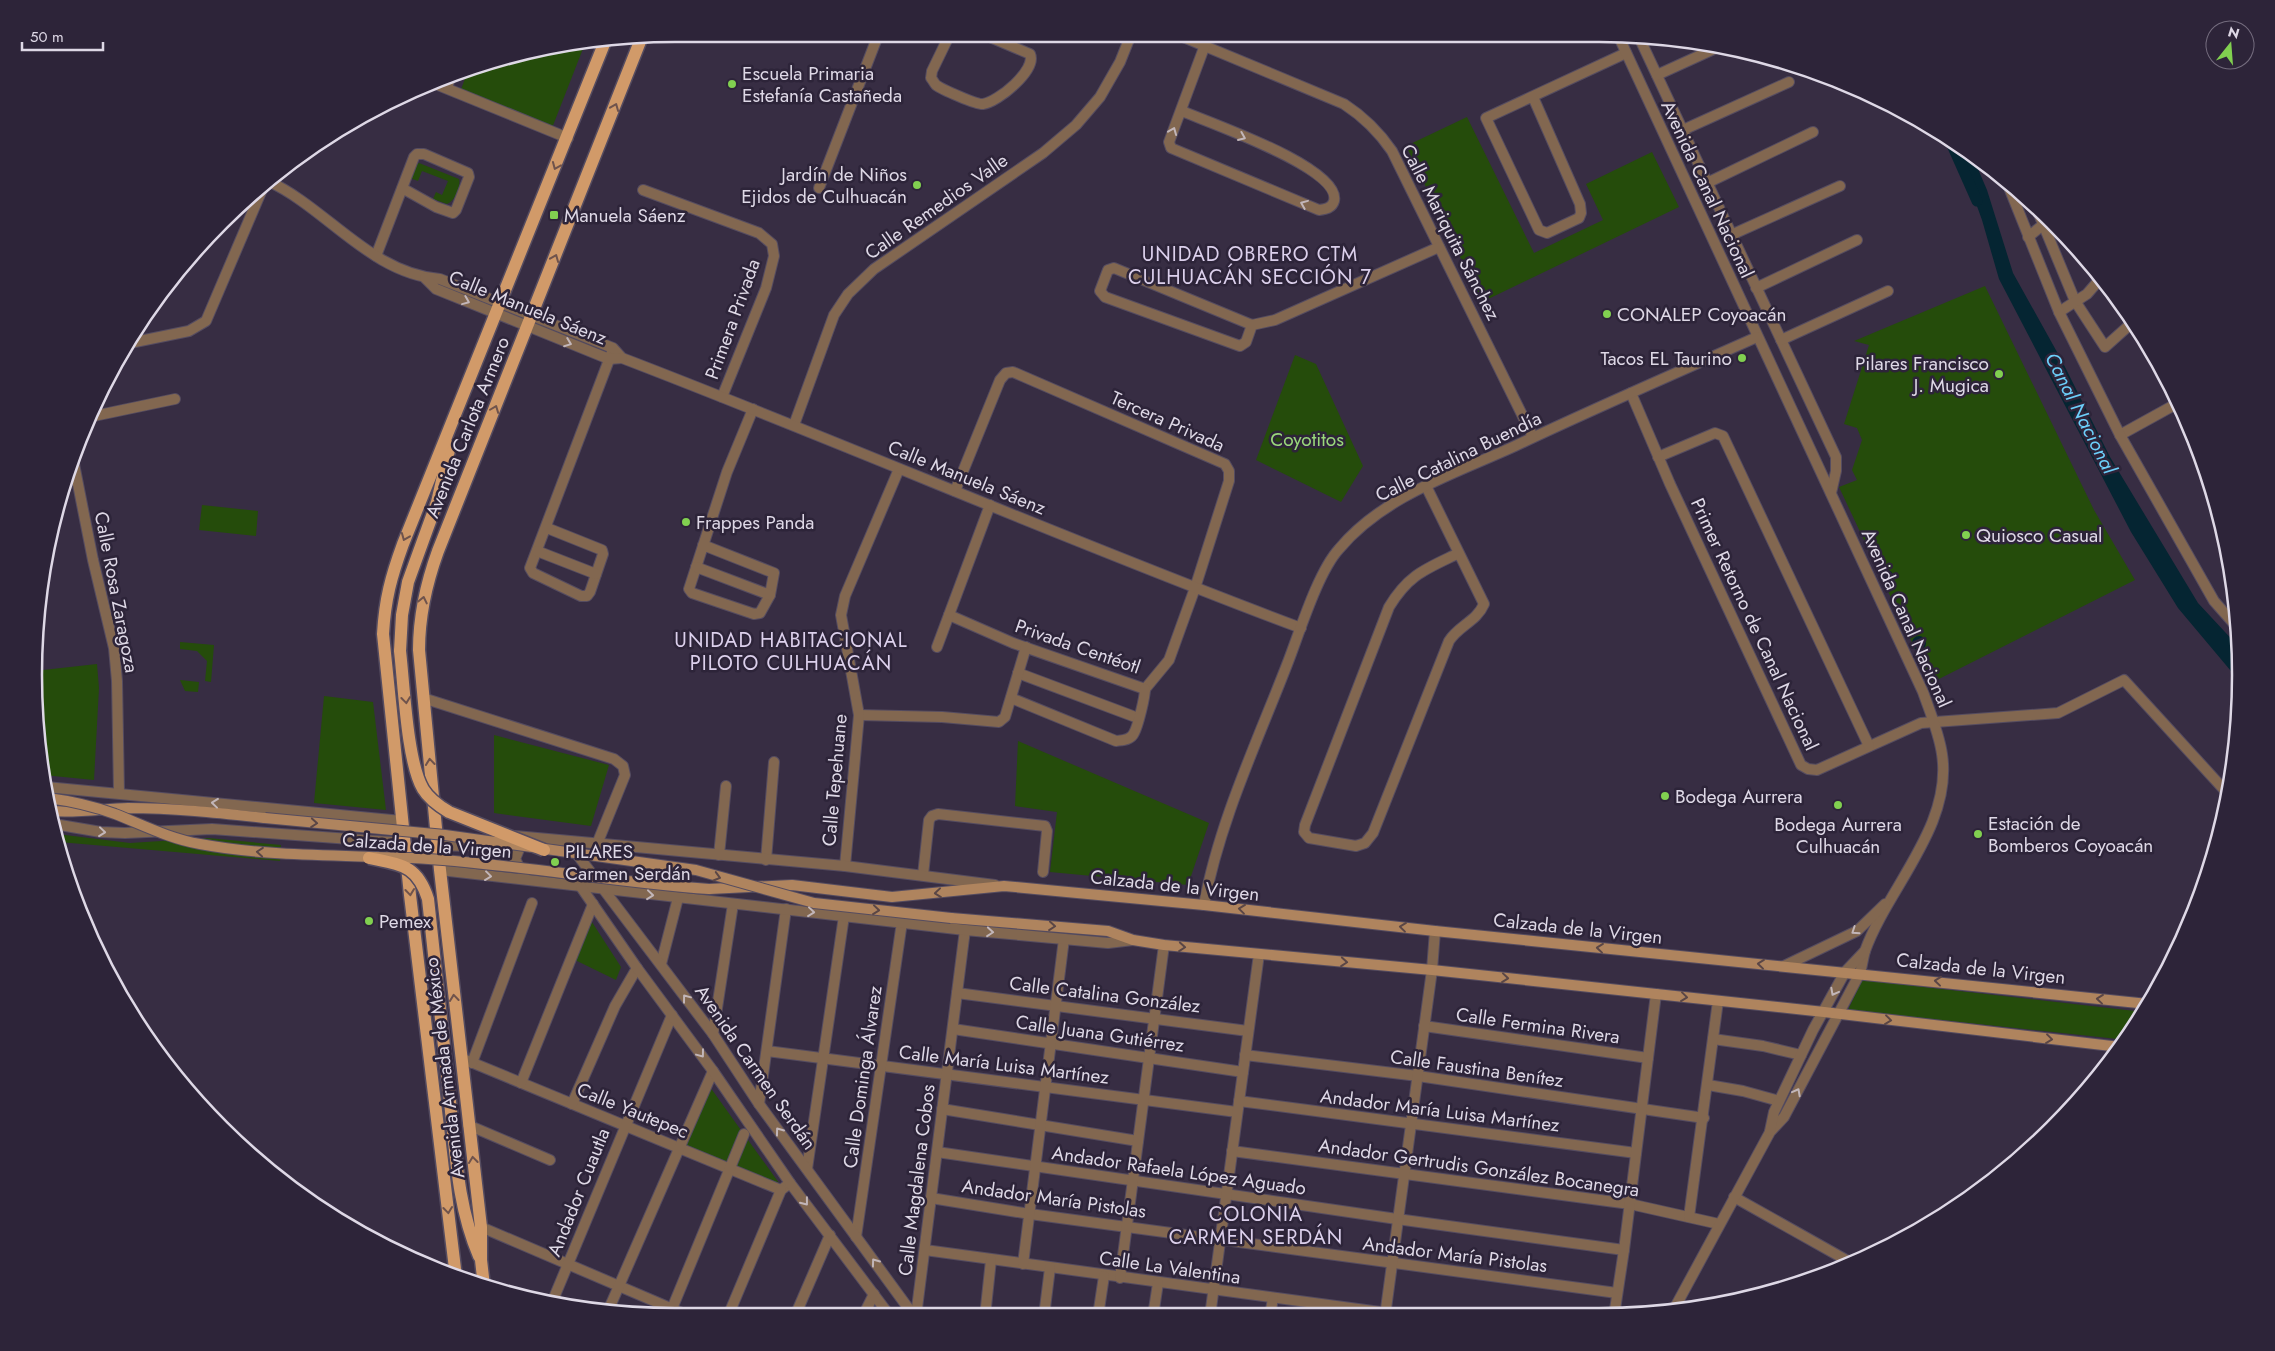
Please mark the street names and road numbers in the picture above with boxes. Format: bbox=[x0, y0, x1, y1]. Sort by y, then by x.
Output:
street label: Avenida Canal Nacional bbox=[1655, 96, 1761, 282]
street label: Calle Mariquita Sánchez bbox=[1394, 139, 1507, 325]
street label: Calle Remedios Valle bbox=[859, 147, 1014, 266]
street label: Primera Privada bbox=[698, 255, 767, 383]
street label: Calle Manuela Sáenz bbox=[445, 263, 611, 352]
street label: Avenida Carlota Armero bbox=[419, 333, 516, 522]
street label: Tercera Privada bbox=[1107, 384, 1229, 459]
street label: Calle Catalina Buendía bbox=[1371, 405, 1546, 508]
street label: Calle Manuela Sáenz bbox=[884, 433, 1050, 522]
street label: Primer Retorno de Canal Nacional bbox=[1684, 494, 1825, 755]
street label: Calle Rosa Zaragoza bbox=[88, 509, 145, 675]
street label: Avenida Canal Nacional bbox=[1855, 524, 1958, 712]
street label: Privada Centéotl bbox=[1011, 612, 1144, 681]
street label: Calle Tepehuane bbox=[815, 713, 854, 847]
street label: Calzada de la Virgen bbox=[341, 826, 513, 865]
street label: Calzada de la Virgen bbox=[1089, 863, 1261, 908]
street label: Calzada de la Virgen bbox=[1492, 906, 1664, 951]
street label: Calzada de la Virgen bbox=[1895, 946, 2067, 991]
street label: Avenida Armada de México bbox=[418, 956, 471, 1180]
street label: Calle Catalina González bbox=[1008, 969, 1202, 1020]
street label: Avenida Carmen Serdán bbox=[688, 979, 823, 1155]
street label: Calle Dominga Álvarez bbox=[836, 984, 889, 1170]
street label: Calle Fermina Rivera bbox=[1454, 1001, 1622, 1050]
street label: Calle Juana Gutiérrez bbox=[1014, 1008, 1186, 1059]
street label: Calle María Luisa Martínez bbox=[897, 1038, 1111, 1091]
street label: Calle Faustina Benítez bbox=[1389, 1043, 1565, 1094]
street label: Calle Yautepec bbox=[573, 1076, 693, 1145]
street label: Calle Magdalena Cobos bbox=[891, 1082, 942, 1277]
street label: Andador María Luisa Martínez bbox=[1319, 1082, 1561, 1139]
street label: Andador Cuautla bbox=[540, 1124, 616, 1260]
street label: Andador Gertrudis González Bocanegra bbox=[1317, 1132, 1641, 1203]
street label: Andador Rafaela López Aguado bbox=[1050, 1139, 1308, 1202]
street label: Andador María Pistolas bbox=[960, 1172, 1148, 1225]
street label: Andador María Pistolas bbox=[1361, 1230, 1549, 1279]
street label: Calle La Valentina bbox=[1098, 1244, 1242, 1291]

